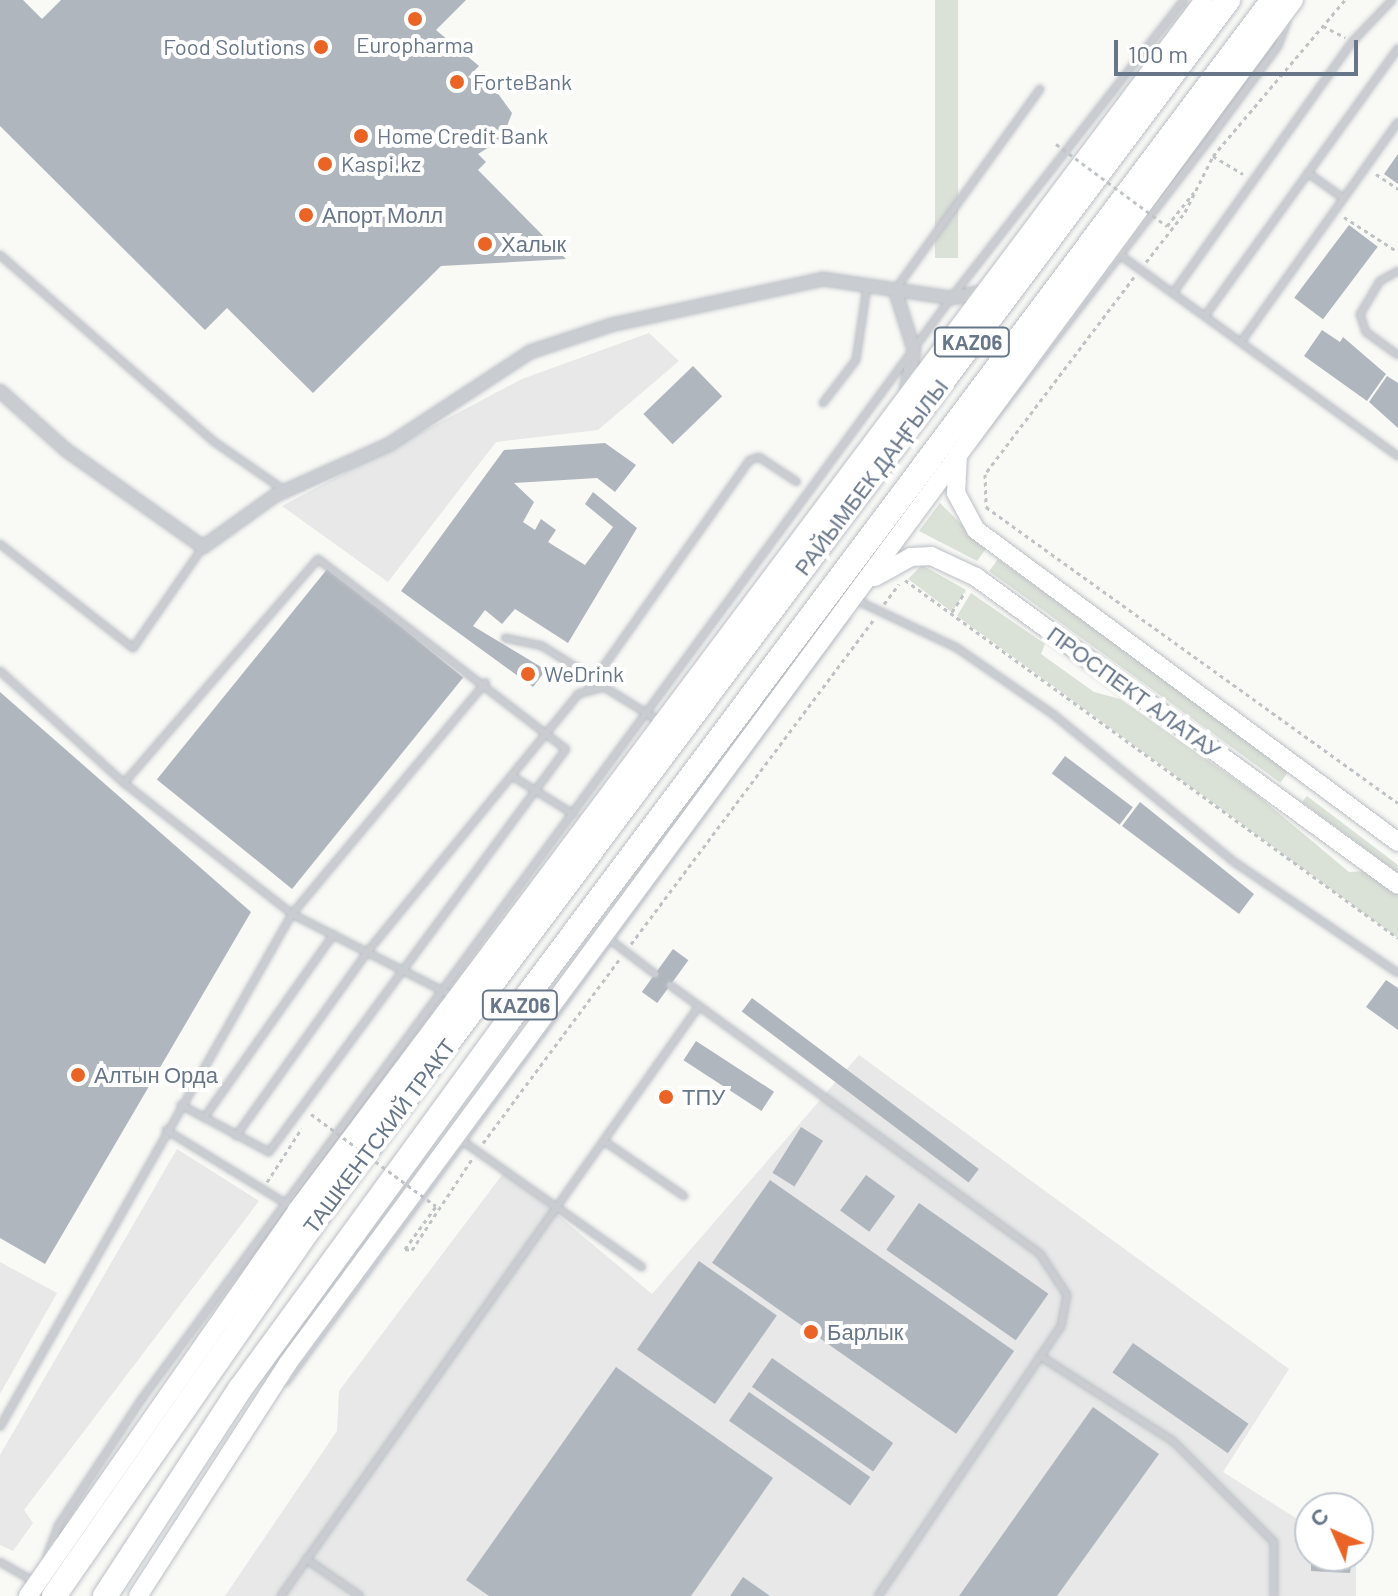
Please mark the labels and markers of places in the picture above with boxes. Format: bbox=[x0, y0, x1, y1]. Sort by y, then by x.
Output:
marker: Europharma bbox=[406, 10, 424, 28]
place label: Europharma bbox=[356, 32, 474, 58]
place label: Food Solutions bbox=[163, 34, 305, 60]
marker: Food Solutions bbox=[312, 38, 330, 56]
place label: ForteBank bbox=[473, 69, 572, 95]
marker: ForteBank bbox=[448, 73, 466, 91]
place label: Home Credit Bank bbox=[377, 123, 548, 149]
marker: Home Credit Bank bbox=[352, 127, 370, 145]
place label: Kaspi.kz bbox=[341, 151, 421, 177]
marker: Kaspi.kz bbox=[316, 155, 334, 173]
place label: Апорт Молл bbox=[322, 202, 443, 228]
marker: Апорт Молл bbox=[297, 206, 315, 224]
place label: Халык bbox=[501, 231, 566, 257]
marker: Халык bbox=[476, 235, 494, 253]
place label: WeDrink bbox=[544, 661, 624, 687]
marker: WeDrink bbox=[519, 665, 537, 683]
place label: Алтын Орда bbox=[94, 1062, 218, 1088]
marker: Алтын Орда bbox=[69, 1066, 87, 1084]
place label: ТПУ bbox=[682, 1084, 725, 1110]
marker: ТПУ bbox=[657, 1088, 675, 1106]
place label: Барлык bbox=[827, 1319, 903, 1345]
marker: Барлык bbox=[802, 1323, 820, 1341]

